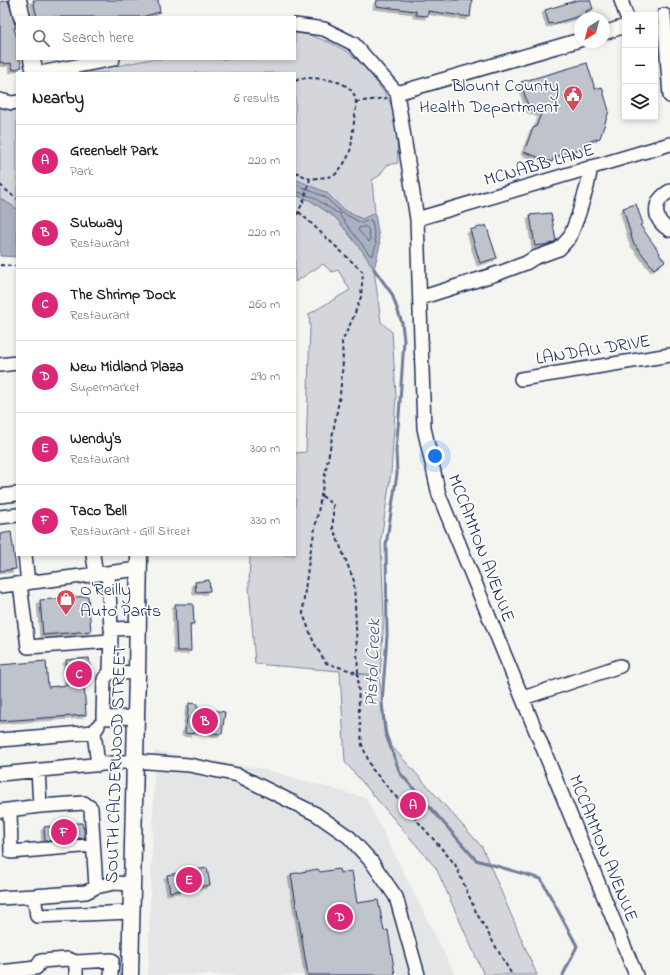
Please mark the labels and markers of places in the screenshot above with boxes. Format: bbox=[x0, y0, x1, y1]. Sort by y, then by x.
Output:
place label: Blount County Health Department bbox=[419, 74, 559, 121]
public building icon: Blount County Health Department bbox=[562, 84, 584, 112]
place label: O'Reilly Auto Parts bbox=[80, 578, 161, 625]
shop icon: O'Reilly Auto Parts bbox=[55, 588, 77, 616]
pin: C bbox=[66, 659, 92, 689]
pin: B bbox=[192, 706, 218, 736]
pin: A bbox=[400, 790, 426, 820]
pin: F bbox=[51, 817, 77, 847]
pin: E bbox=[176, 865, 202, 895]
pin: D bbox=[327, 902, 353, 932]

